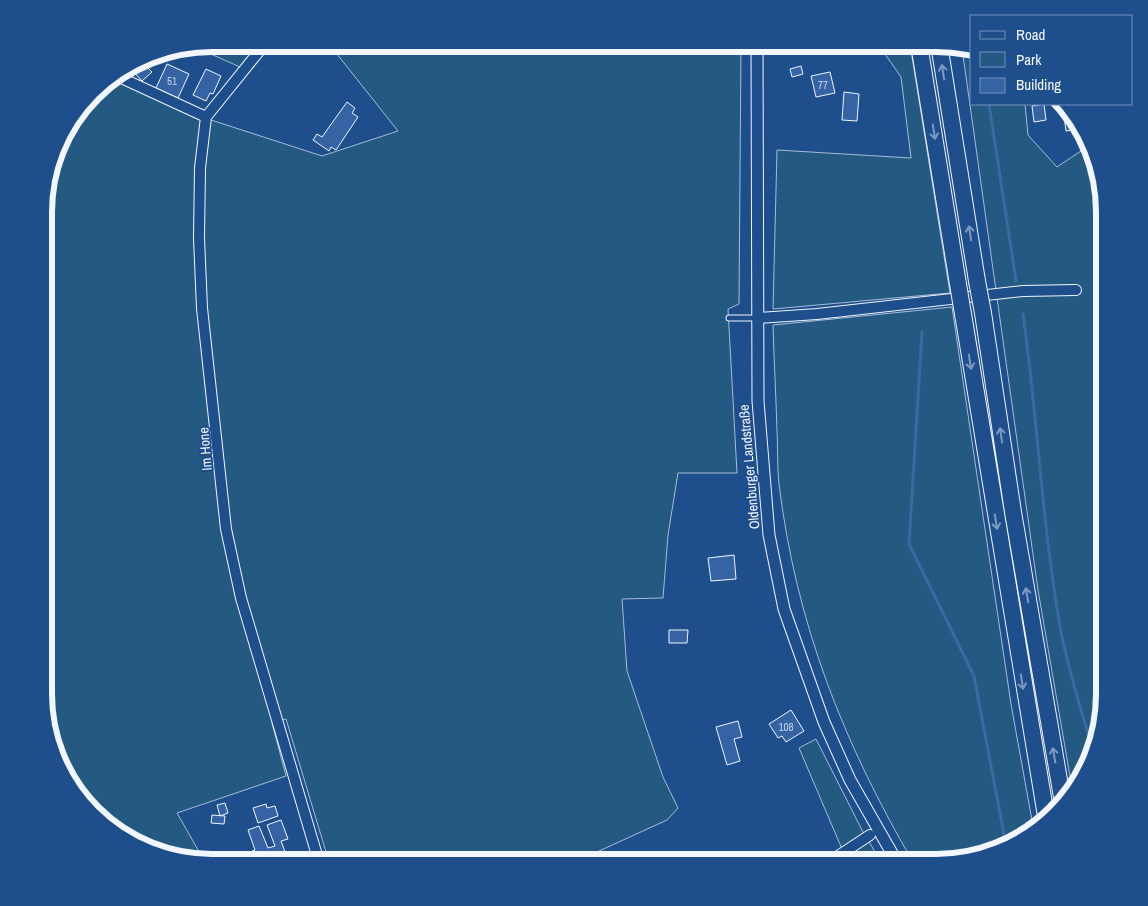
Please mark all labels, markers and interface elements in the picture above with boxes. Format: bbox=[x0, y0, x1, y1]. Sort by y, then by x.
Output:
legend bbox=[970, 15, 1133, 105]
text: Road bbox=[1016, 24, 1045, 45]
text: Park bbox=[1016, 49, 1042, 70]
one-way arrow bbox=[938, 65, 948, 81]
house number: 51 bbox=[167, 74, 177, 88]
text: Building bbox=[1016, 74, 1061, 95]
house number: 77 bbox=[818, 78, 828, 92]
one-way arrow bbox=[929, 124, 939, 140]
one-way arrow bbox=[964, 225, 974, 241]
one-way arrow bbox=[966, 353, 976, 369]
street label: Oldenburger Landstraße bbox=[735, 404, 763, 530]
street label: Im Hone bbox=[194, 427, 216, 471]
one-way arrow bbox=[996, 427, 1006, 443]
one-way arrow bbox=[992, 514, 1002, 530]
one-way arrow bbox=[1022, 587, 1032, 603]
one-way arrow bbox=[1018, 674, 1028, 690]
house number: 108 bbox=[778, 720, 794, 734]
one-way arrow bbox=[1049, 748, 1059, 764]

